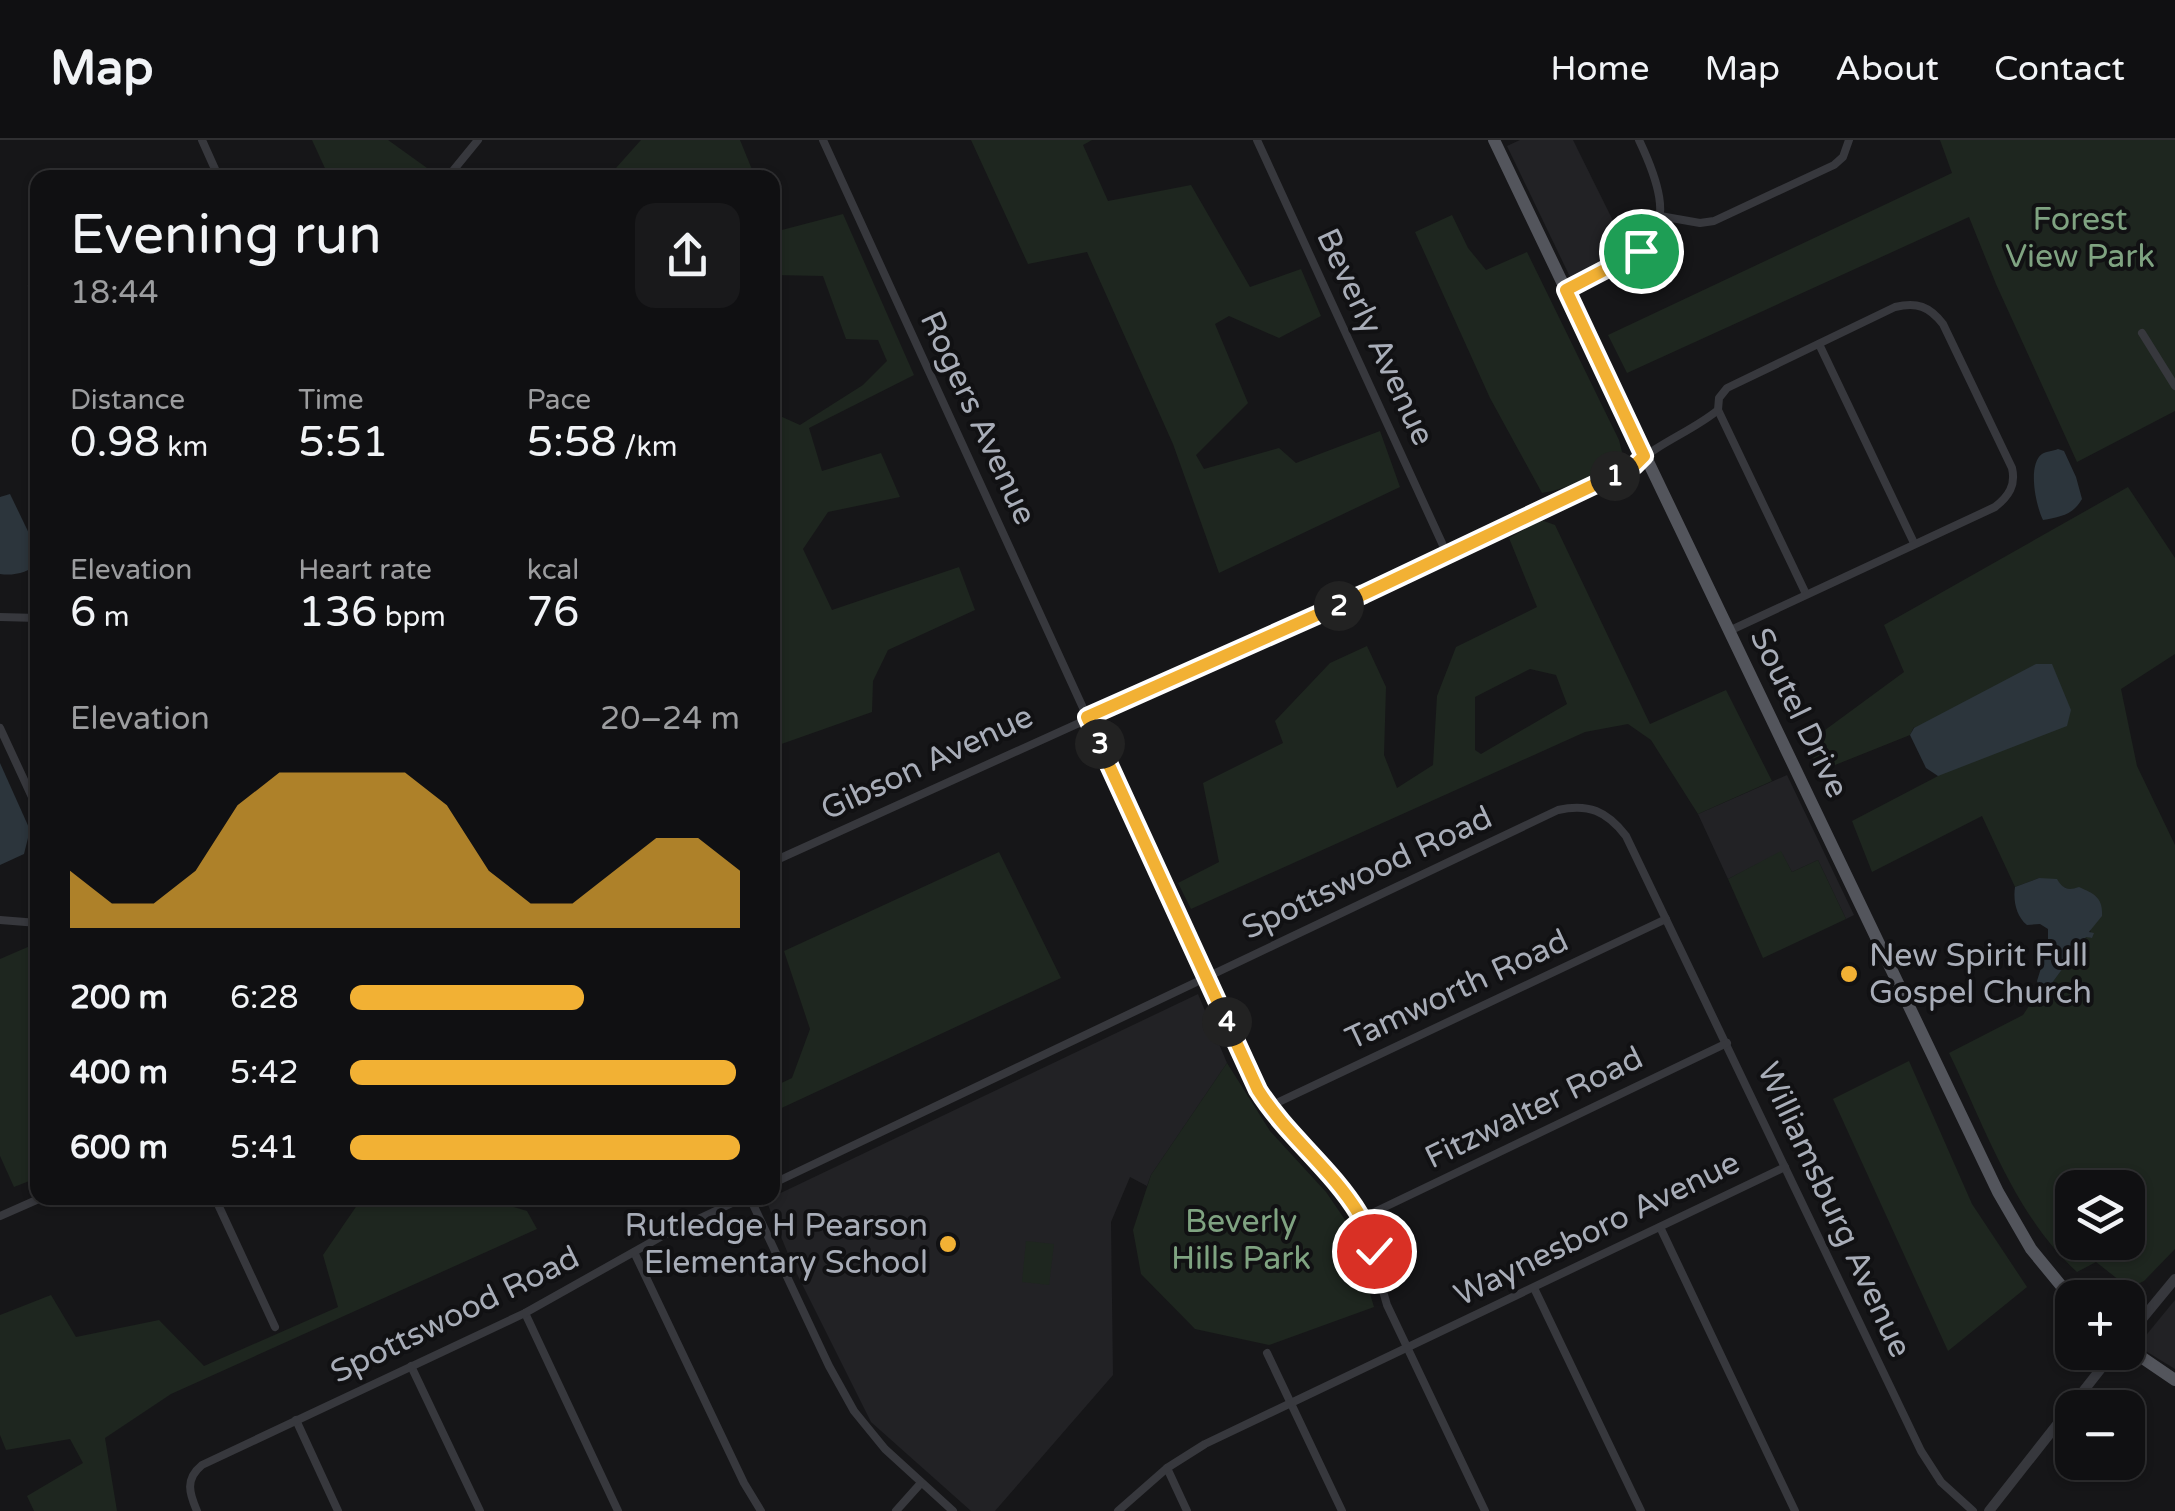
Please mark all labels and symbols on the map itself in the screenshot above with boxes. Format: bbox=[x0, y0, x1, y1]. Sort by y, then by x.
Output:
park label: Forest View Park bbox=[2005, 201, 2155, 276]
pin bbox=[1599, 209, 1684, 294]
street label: Beverly Avenue bbox=[1308, 222, 1442, 452]
street label: Rogers Avenue bbox=[912, 305, 1044, 531]
pin: 1 bbox=[1590, 451, 1640, 501]
pin: 2 bbox=[1314, 581, 1364, 631]
street label: Soutel Drive bbox=[1742, 622, 1856, 804]
street label: Gibson Avenue bbox=[815, 697, 1039, 829]
pin: 3 bbox=[1075, 719, 1125, 769]
street label: Spottswood Road bbox=[1236, 798, 1498, 948]
street label: Tamworth Road bbox=[1340, 922, 1574, 1058]
place label: New Spirit Full Gospel Church bbox=[1869, 937, 2092, 1012]
marker: New Spirit Full Gospel Church bbox=[1838, 963, 1860, 985]
pin: 4 bbox=[1202, 997, 1252, 1047]
street label: Fitzwalter Road bbox=[1419, 1039, 1649, 1177]
street label: Williamsburg Avenue bbox=[1749, 1056, 1919, 1364]
street label: Waynesboro Avenue bbox=[1448, 1143, 1746, 1315]
park label: Beverly Hills Park bbox=[1171, 1203, 1311, 1278]
place label: Rutledge H Pearson Elementary School bbox=[624, 1207, 928, 1282]
pin bbox=[1332, 1209, 1417, 1294]
marker: Rutledge H Pearson Elementary School bbox=[937, 1233, 959, 1255]
street label: Spottswood Road bbox=[325, 1238, 585, 1392]

